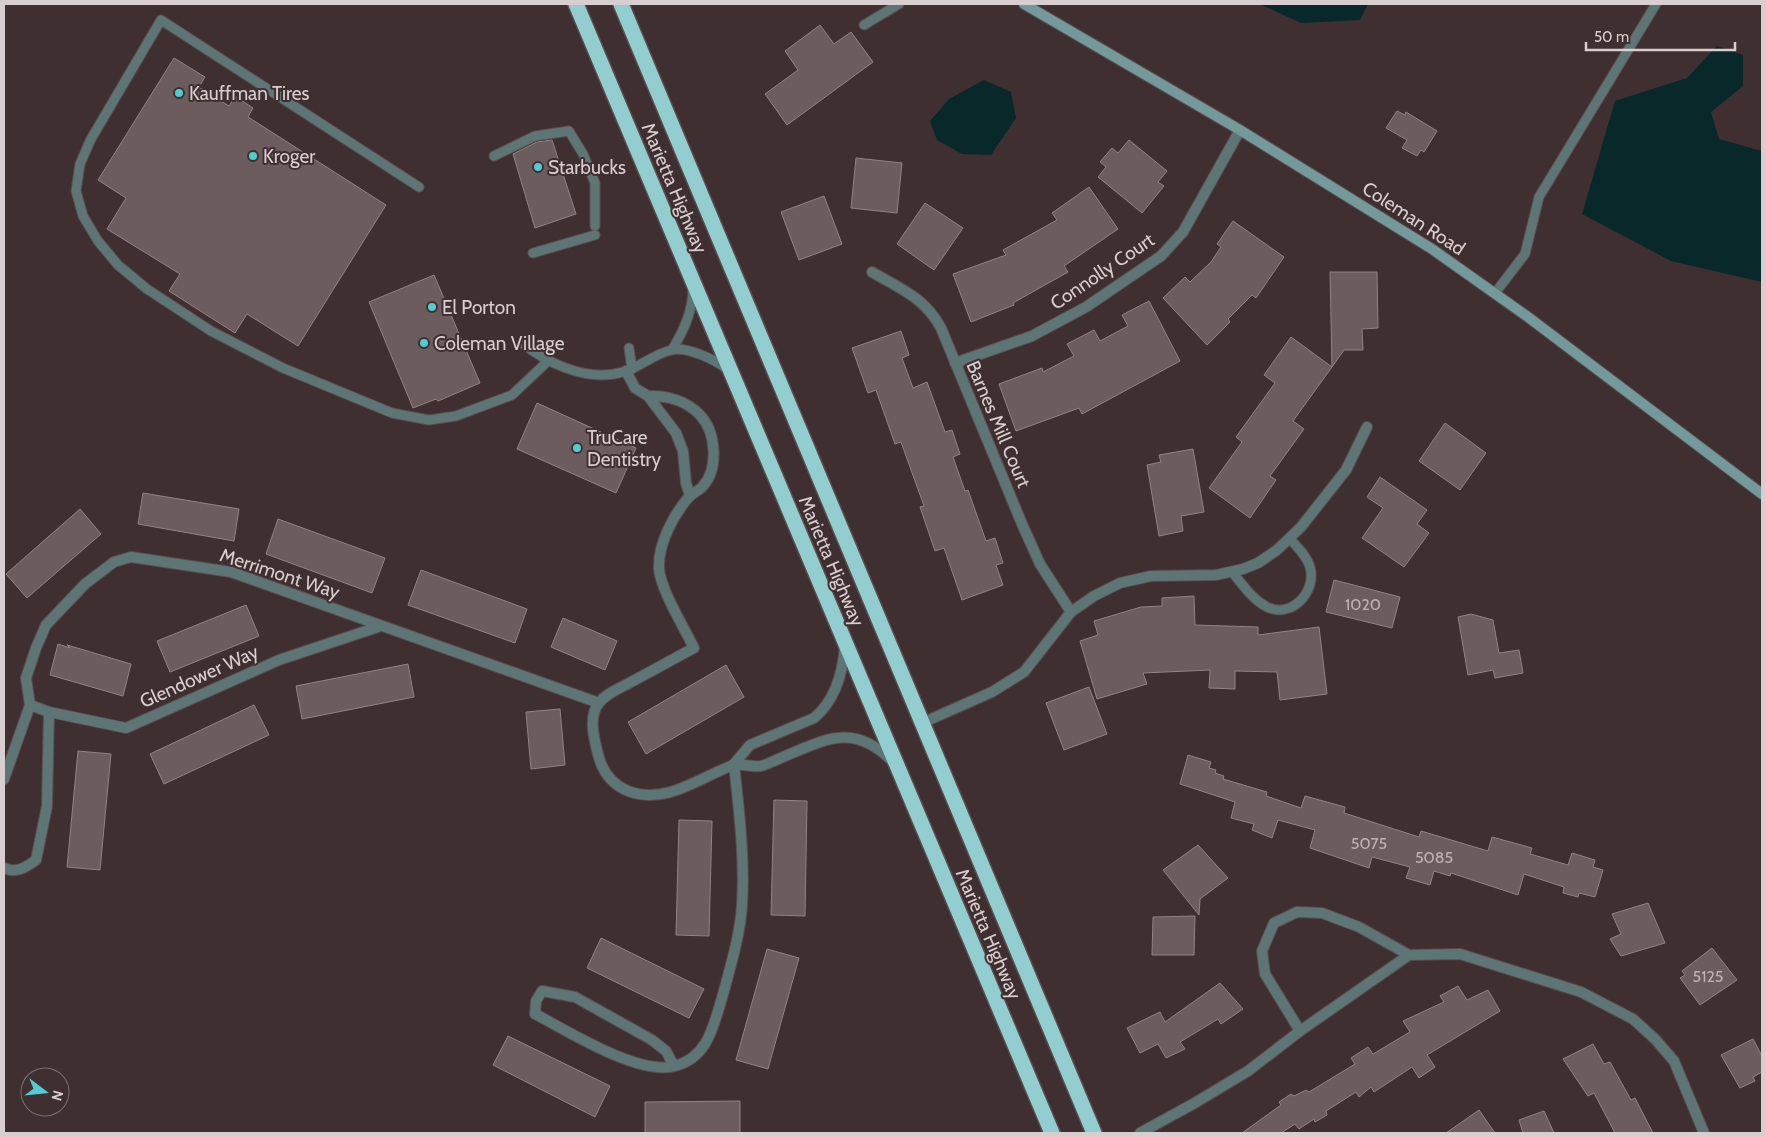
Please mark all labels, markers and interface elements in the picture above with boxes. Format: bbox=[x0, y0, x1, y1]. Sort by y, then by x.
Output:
scale bar bbox=[1586, 20, 1735, 52]
text: 50 m bbox=[1594, 28, 1629, 46]
place label: Kauffman Tires bbox=[189, 82, 310, 105]
marker: Kauffman Tires bbox=[173, 87, 185, 99]
street label: Marietta Highway bbox=[637, 120, 712, 257]
place label: Kroger bbox=[263, 145, 315, 168]
marker: Kroger bbox=[247, 150, 259, 162]
place label: Starbucks bbox=[548, 156, 626, 179]
marker: Starbucks bbox=[532, 161, 544, 173]
street label: Coleman Road bbox=[1358, 177, 1469, 260]
street label: Connolly Court bbox=[1046, 228, 1159, 315]
place label: El Porton bbox=[442, 296, 516, 319]
marker: El Porton bbox=[426, 301, 438, 313]
place label: Coleman Village bbox=[434, 332, 565, 355]
marker: Coleman Village bbox=[418, 337, 430, 349]
street label: Barnes Mill Court bbox=[961, 357, 1036, 492]
place label: TruCare Dentistry bbox=[587, 426, 662, 471]
marker: TruCare Dentistry bbox=[571, 442, 583, 454]
street label: Marietta Highway bbox=[794, 493, 869, 630]
street label: Merrimont Way bbox=[217, 543, 343, 604]
house number: 1020 bbox=[1345, 595, 1381, 614]
street label: Glendower Way bbox=[136, 640, 263, 713]
house number: 5075 bbox=[1351, 834, 1387, 853]
house number: 5085 bbox=[1415, 848, 1453, 867]
street label: Marietta Highway bbox=[951, 866, 1026, 1003]
house number: 5125 bbox=[1693, 967, 1723, 986]
north arrow bbox=[20, 1067, 70, 1117]
text: N bbox=[47, 1088, 68, 1103]

